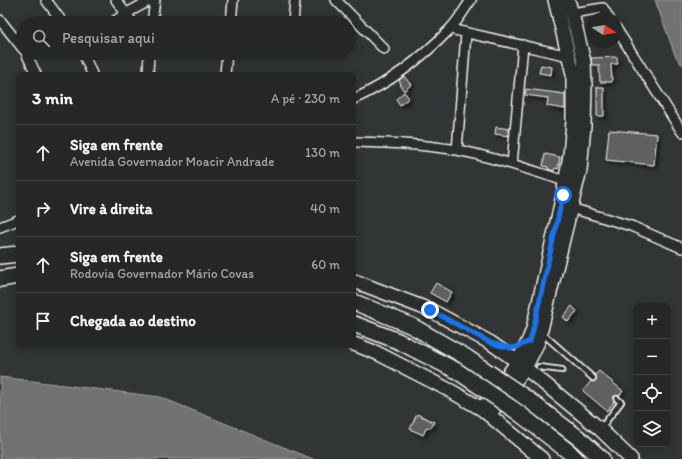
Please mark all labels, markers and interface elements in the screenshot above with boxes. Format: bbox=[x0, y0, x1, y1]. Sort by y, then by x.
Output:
north arrow bbox=[586, 12, 622, 48]
search box bbox=[16, 16, 356, 60]
icon: search bbox=[30, 27, 52, 49]
text: Pesquisar aqui bbox=[62, 29, 155, 47]
text: 3 min bbox=[32, 88, 73, 108]
text: A pé · 230 m bbox=[271, 91, 340, 106]
text: Siga em frente bbox=[70, 136, 163, 154]
icon: ahead bbox=[32, 142, 54, 164]
text: 130 m bbox=[305, 145, 340, 160]
text: Avenida Governador Moacir Andrade bbox=[70, 154, 274, 169]
route start bbox=[554, 186, 572, 204]
icon: right bbox=[32, 198, 54, 220]
text: Vire à direita bbox=[70, 200, 153, 218]
text: 40 m bbox=[310, 201, 340, 216]
text: Siga em frente bbox=[70, 248, 163, 266]
icon: ahead bbox=[32, 254, 54, 276]
text: 60 m bbox=[311, 257, 340, 272]
text: Rodovia Governador Mário Covas bbox=[70, 266, 254, 281]
route end bbox=[421, 301, 439, 319]
map controls bbox=[634, 303, 670, 447]
button: + bbox=[634, 303, 670, 339]
icon: arrive bbox=[32, 310, 54, 332]
text: Chegada ao destino bbox=[70, 312, 196, 330]
button: − bbox=[634, 339, 670, 375]
button: locate bbox=[634, 375, 670, 411]
button: layers bbox=[634, 411, 670, 447]

